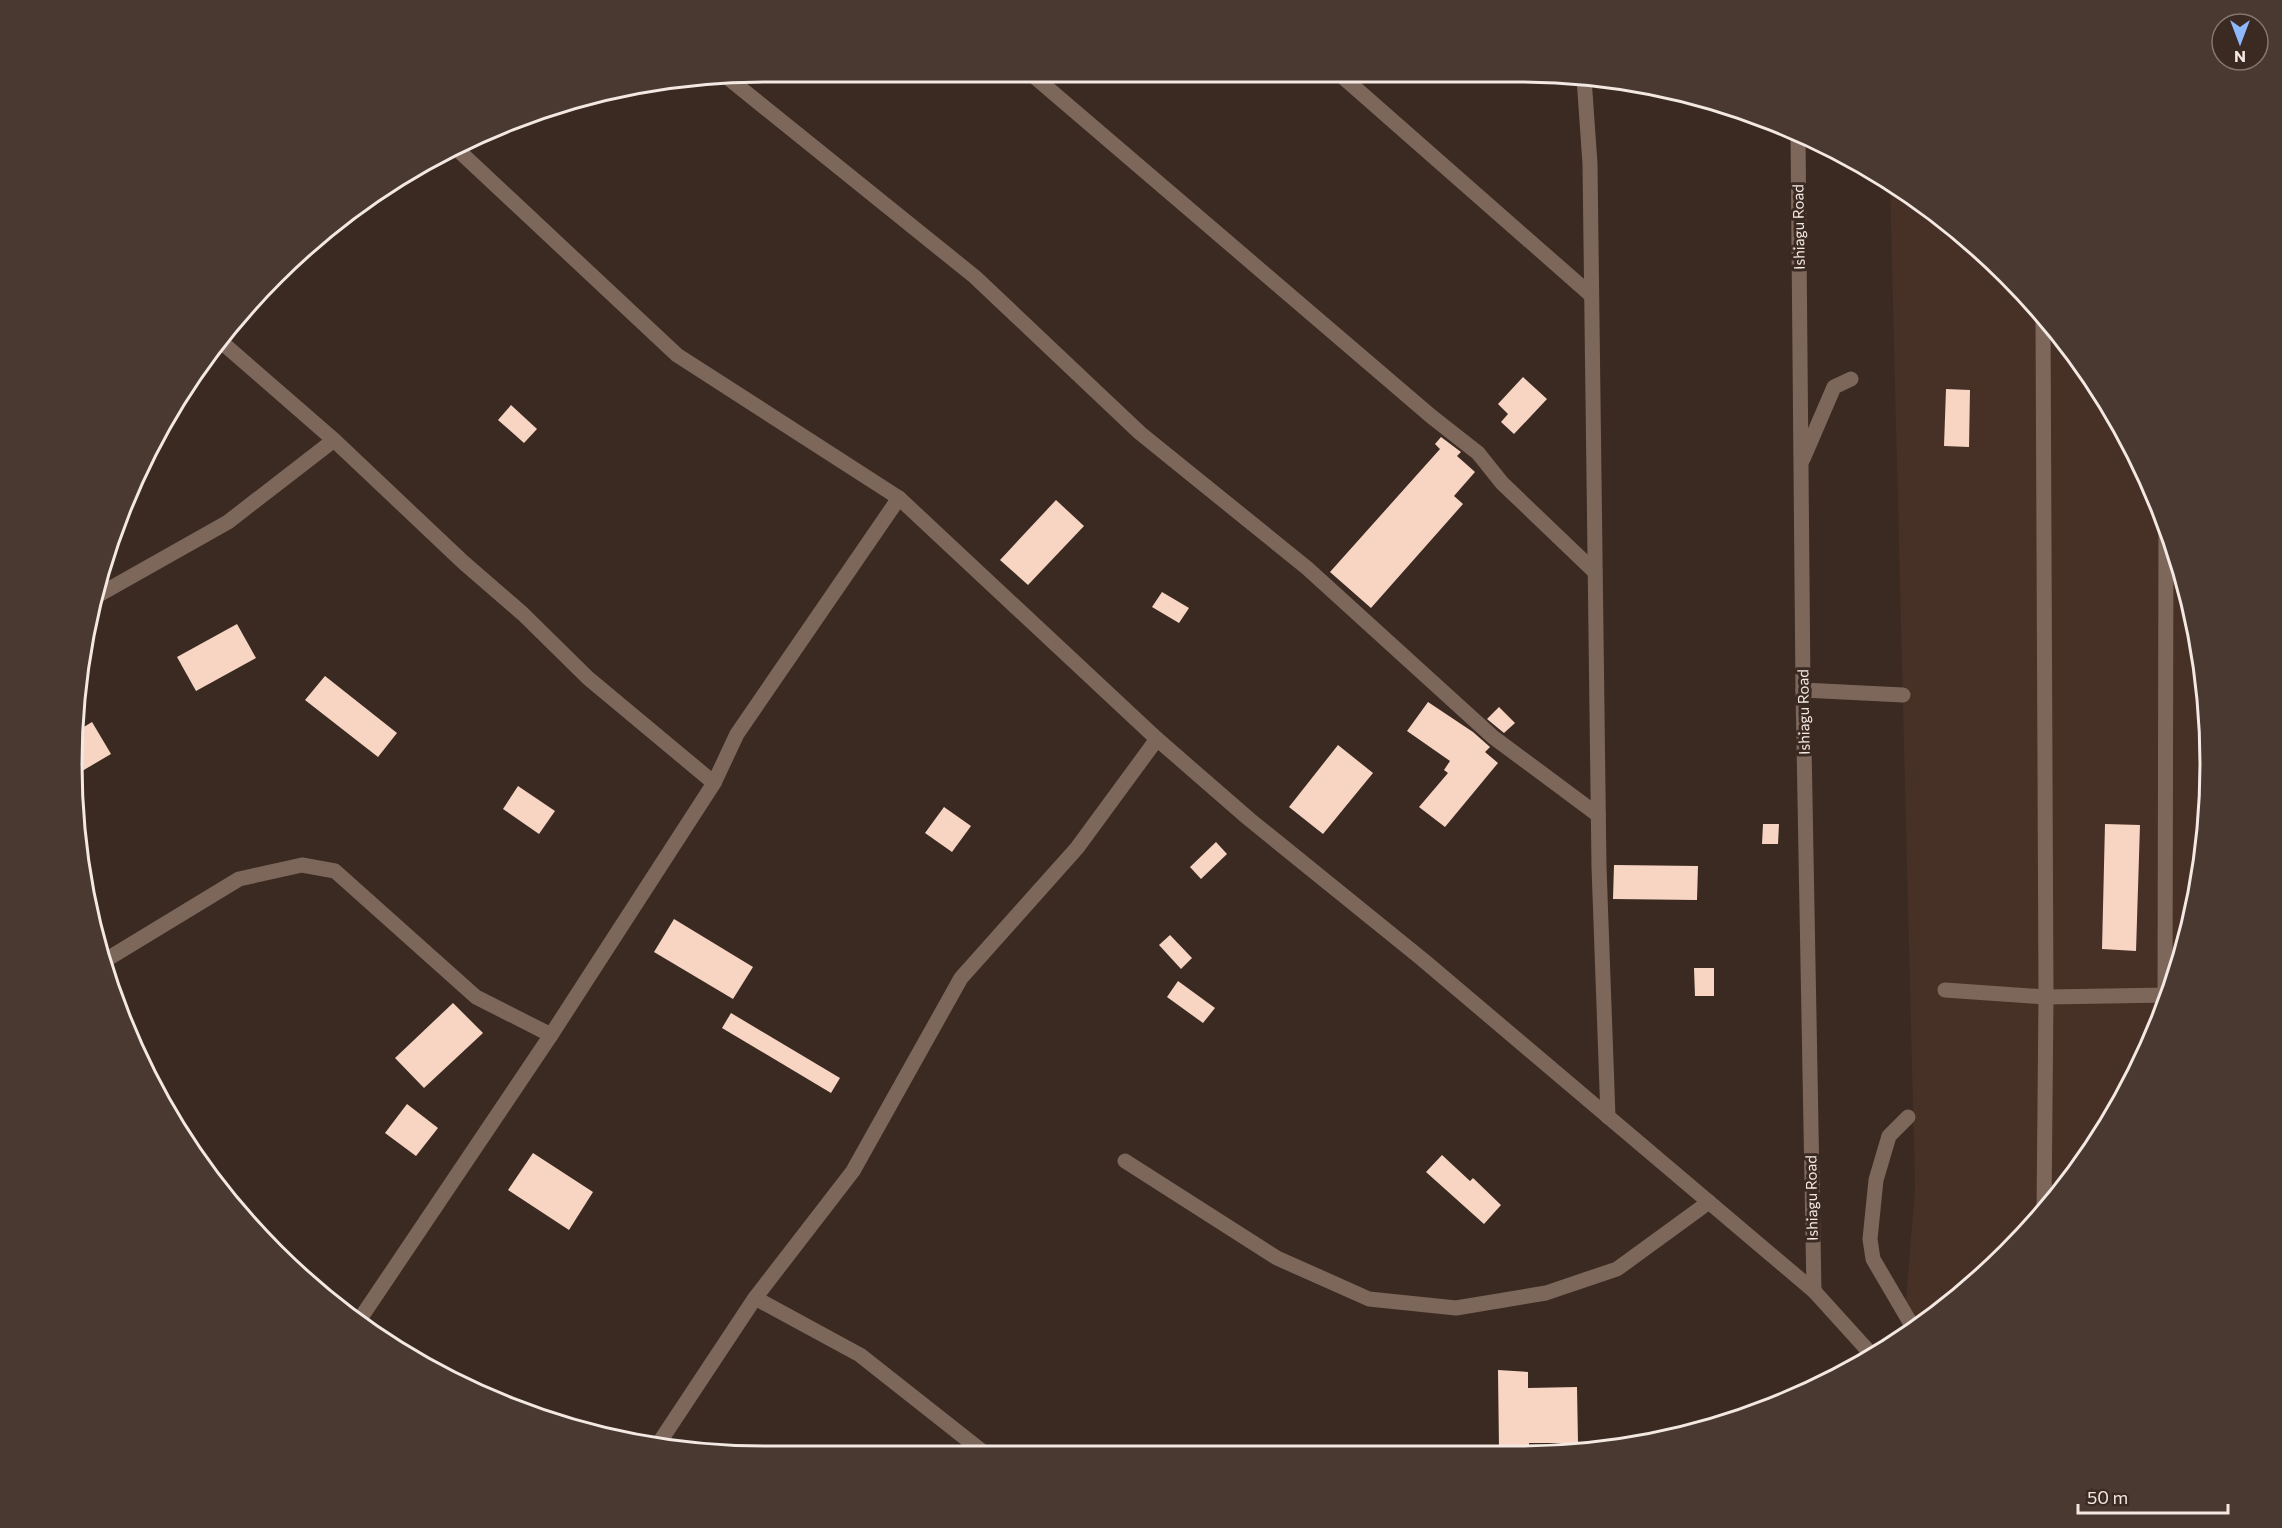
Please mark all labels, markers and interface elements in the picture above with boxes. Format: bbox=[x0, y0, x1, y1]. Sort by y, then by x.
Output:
north arrow bbox=[2210, 12, 2270, 72]
text: N bbox=[2234, 48, 2246, 67]
street label: Ishiagu Road bbox=[1788, 184, 1808, 270]
street label: Ishiagu Road bbox=[1793, 669, 1813, 755]
street label: Ishiagu Road bbox=[1801, 1155, 1821, 1241]
scale bar bbox=[2078, 1477, 2228, 1515]
text: 50 m bbox=[2087, 1486, 2128, 1508]

